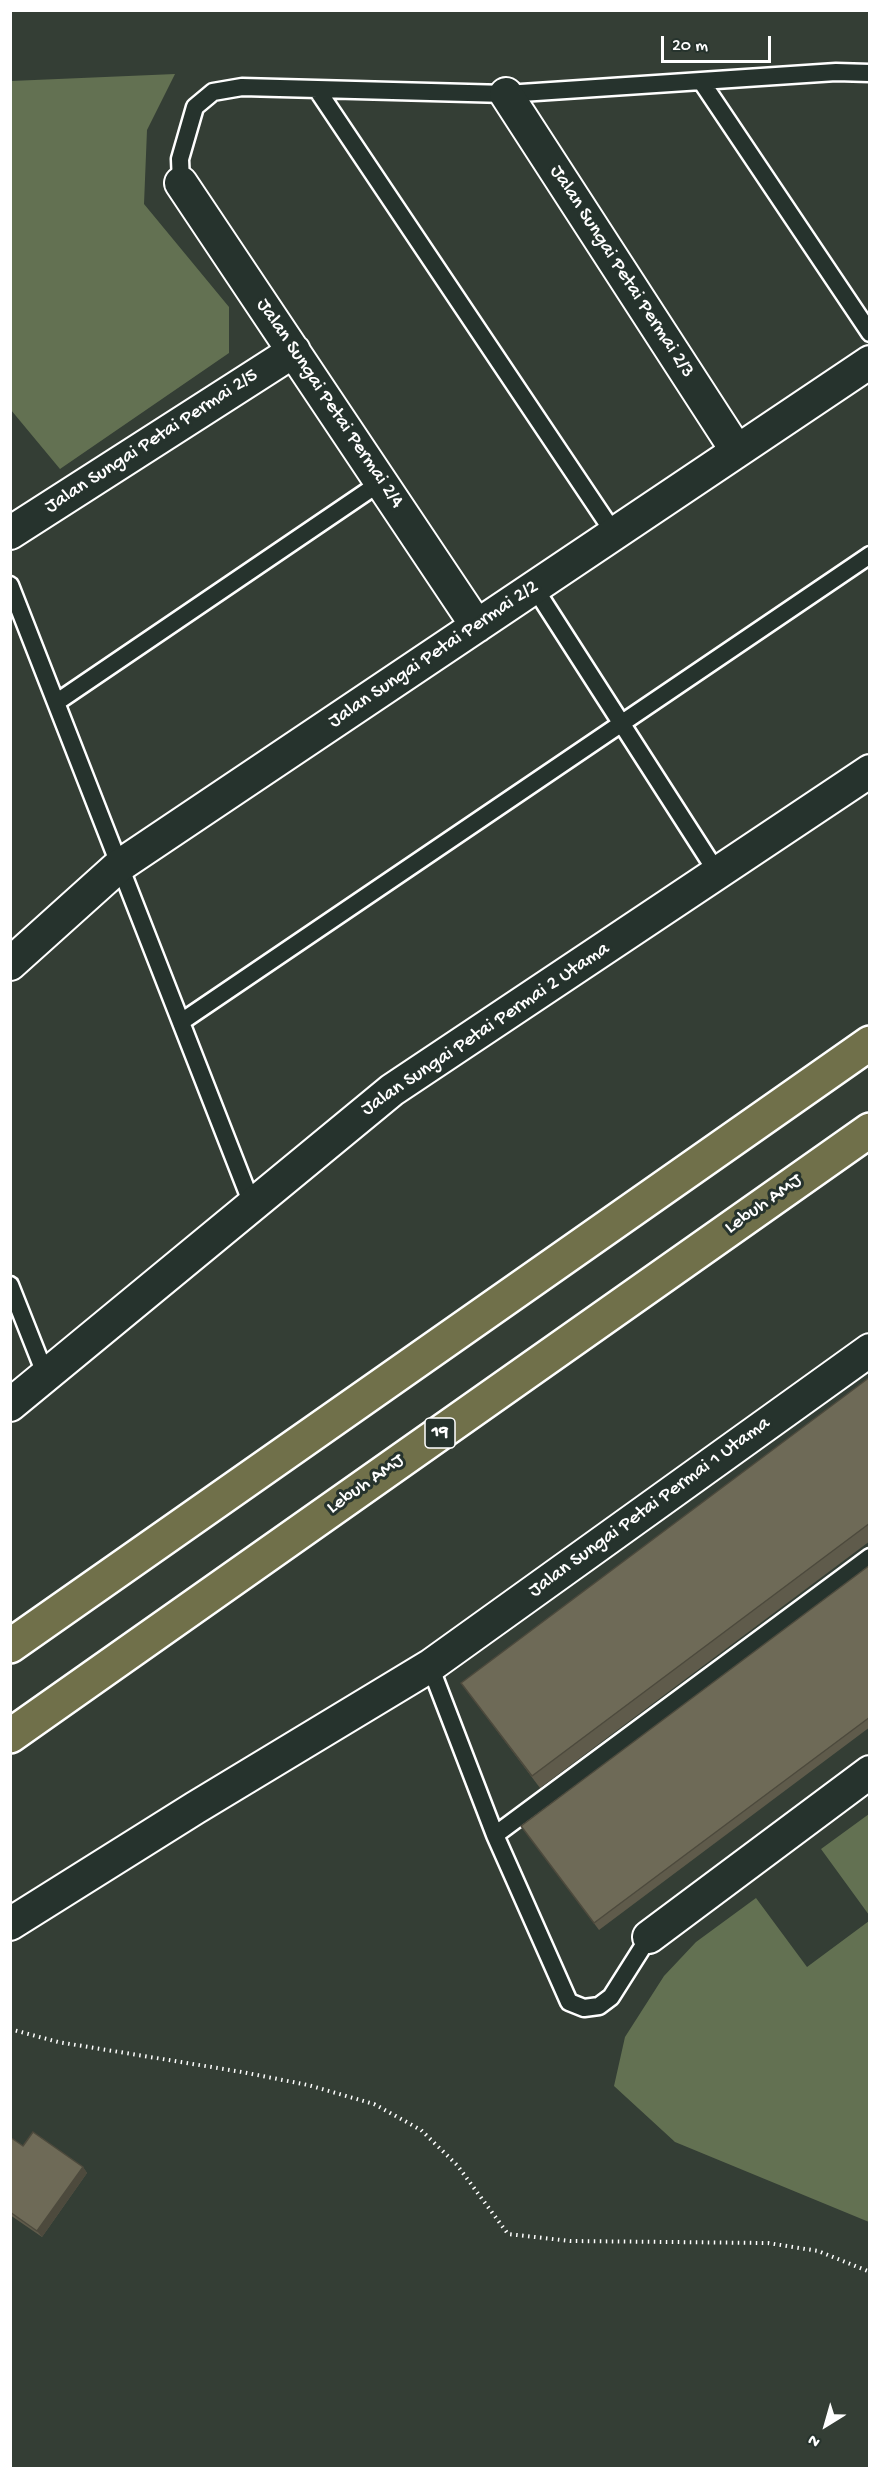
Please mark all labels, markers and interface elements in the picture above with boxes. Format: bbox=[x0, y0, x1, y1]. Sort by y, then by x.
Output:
scale bar bbox=[664, 24, 774, 62]
text: 20 m bbox=[672, 36, 708, 57]
street label: Jalan Sungai Petai Permai 2/3 bbox=[543, 161, 699, 383]
street label: Jalan Sungai Petai Permai 2/4 bbox=[250, 295, 408, 513]
street label: Jalan Sungai Petai Permai 2/5 bbox=[41, 364, 263, 520]
street label: Jalan Sungai Petai Permai 2/2 bbox=[324, 576, 544, 734]
street label: Jalan Sungai Petai Permai 2 Utama bbox=[357, 938, 615, 1122]
street label: Lebuh AMJ bbox=[721, 1170, 807, 1240]
street label: Jalan Sungai Petai Permai 1 Utama bbox=[525, 1412, 775, 1604]
road number: 19 bbox=[425, 1418, 455, 1448]
street label: Lebuh AMJ bbox=[323, 1450, 409, 1520]
north arrow bbox=[796, 2395, 856, 2455]
text: N bbox=[805, 2429, 825, 2451]

